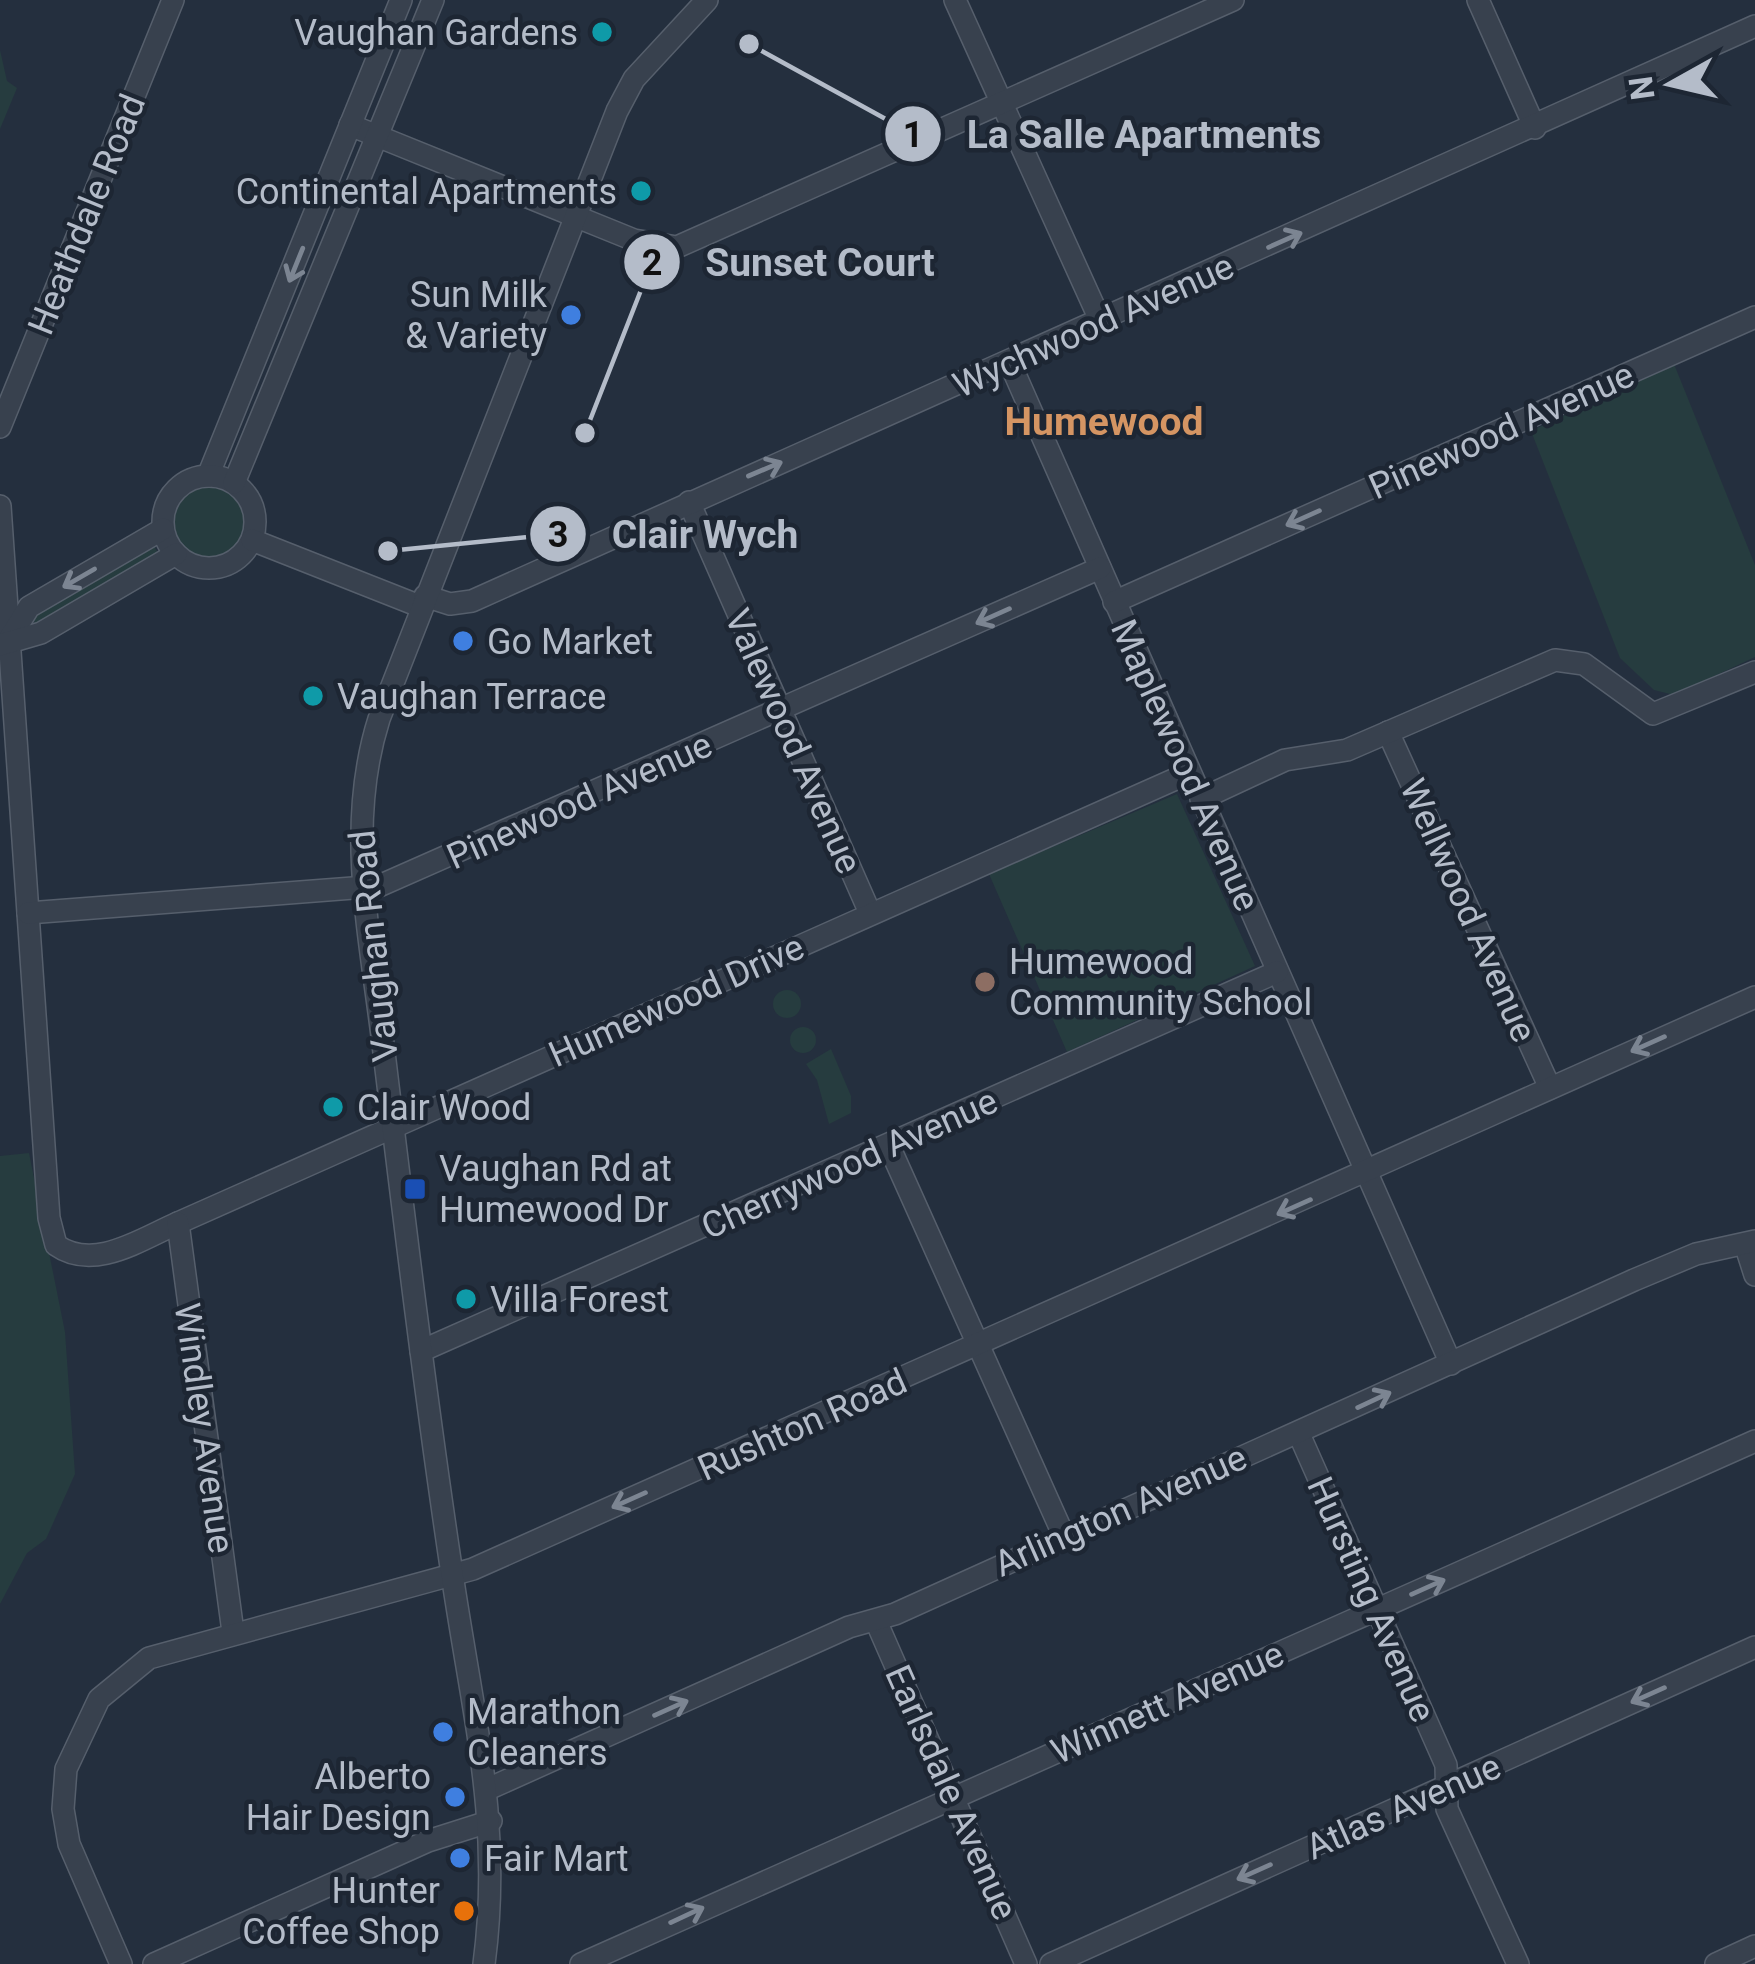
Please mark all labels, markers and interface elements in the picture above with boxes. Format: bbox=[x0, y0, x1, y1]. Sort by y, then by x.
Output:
place label: Vaughan Gardens bbox=[294, 12, 578, 54]
marker: Vaughan Gardens bbox=[589, 19, 615, 45]
north arrow bbox=[1611, 24, 1731, 144]
text: N bbox=[1621, 74, 1663, 102]
street label: Heathdale Road bbox=[20, 88, 154, 341]
callout: La Salle Apartments bbox=[883, 97, 1346, 172]
text: La Salle Apartments bbox=[967, 112, 1321, 158]
text: 1 bbox=[903, 114, 923, 156]
place label: Continental Apartments bbox=[236, 171, 617, 213]
marker: Continental Apartments bbox=[628, 178, 654, 204]
callout: Sunset Court bbox=[622, 225, 959, 300]
one-way arrow bbox=[1266, 227, 1302, 249]
text: Sunset Court bbox=[705, 240, 935, 286]
text: 2 bbox=[642, 242, 662, 284]
one-way arrow bbox=[284, 245, 305, 282]
street label: Wychwood Avenue bbox=[947, 245, 1240, 407]
place label: Sun Milk & Variety bbox=[405, 274, 548, 357]
marker: Sun Milk & Variety bbox=[558, 302, 584, 328]
street label: Pinewood Avenue bbox=[1362, 354, 1640, 508]
district label: Humewood bbox=[1005, 399, 1203, 445]
one-way arrow bbox=[746, 457, 782, 479]
callout: Clair Wych bbox=[528, 497, 823, 572]
one-way arrow bbox=[1286, 509, 1322, 531]
text: Clair Wych bbox=[612, 512, 798, 558]
text: 3 bbox=[548, 514, 568, 556]
one-way arrow bbox=[62, 567, 97, 591]
street label: Valewood Avenue bbox=[716, 603, 870, 880]
one-way arrow bbox=[976, 607, 1012, 629]
street label: Maplewood Avenue bbox=[1102, 613, 1268, 917]
place label: Go Market bbox=[487, 621, 653, 663]
marker: Go Market bbox=[450, 628, 476, 654]
place label: Vaughan Terrace bbox=[337, 676, 606, 718]
marker: Vaughan Terrace bbox=[300, 683, 326, 709]
street label: Pinewood Avenue bbox=[440, 724, 718, 878]
street label: Wellwood Avenue bbox=[1391, 773, 1545, 1048]
street label: Vaughan Road bbox=[341, 828, 407, 1064]
street label: Humewood Drive bbox=[543, 926, 810, 1076]
place label: Humewood Community School bbox=[1009, 941, 1312, 1024]
marker: Humewood Community School bbox=[972, 969, 998, 995]
one-way arrow bbox=[1631, 1035, 1667, 1057]
street label: Cherrywood Avenue bbox=[695, 1080, 1004, 1248]
place label: Clair Wood bbox=[357, 1087, 531, 1129]
marker: Clair Wood bbox=[320, 1094, 346, 1120]
place label: Vaughan Rd at Humewood Dr bbox=[439, 1148, 672, 1231]
marker: Vaughan Rd at Humewood Dr bbox=[402, 1176, 428, 1202]
one-way arrow bbox=[1276, 1197, 1312, 1219]
place label: Villa Forest bbox=[490, 1279, 669, 1321]
marker: Villa Forest bbox=[453, 1286, 479, 1312]
street label: Windley Avenue bbox=[166, 1300, 242, 1556]
street label: Rushton Road bbox=[692, 1360, 913, 1490]
one-way arrow bbox=[1355, 1387, 1391, 1409]
street label: Arlington Avenue bbox=[988, 1436, 1253, 1585]
street label: Hursting Avenue bbox=[1298, 1470, 1444, 1728]
one-way arrow bbox=[612, 1490, 648, 1512]
one-way arrow bbox=[1409, 1575, 1445, 1597]
street label: Winnett Avenue bbox=[1045, 1633, 1290, 1773]
street label: Earlsdale Avenue bbox=[876, 1659, 1026, 1926]
one-way arrow bbox=[1631, 1686, 1667, 1708]
place label: Marathon Cleaners bbox=[467, 1691, 621, 1774]
one-way arrow bbox=[652, 1695, 688, 1717]
marker: Marathon Cleaners bbox=[430, 1719, 456, 1745]
street label: Atlas Avenue bbox=[1300, 1745, 1507, 1869]
place label: Alberto Hair Design bbox=[246, 1756, 431, 1839]
marker: Alberto Hair Design bbox=[442, 1784, 468, 1810]
place label: Fair Mart bbox=[484, 1838, 629, 1880]
marker: Fair Mart bbox=[447, 1845, 473, 1871]
one-way arrow bbox=[1237, 1863, 1273, 1885]
place label: Hunter Coffee Shop bbox=[242, 1870, 440, 1953]
marker: Hunter Coffee Shop bbox=[451, 1898, 477, 1924]
one-way arrow bbox=[668, 1903, 704, 1925]

